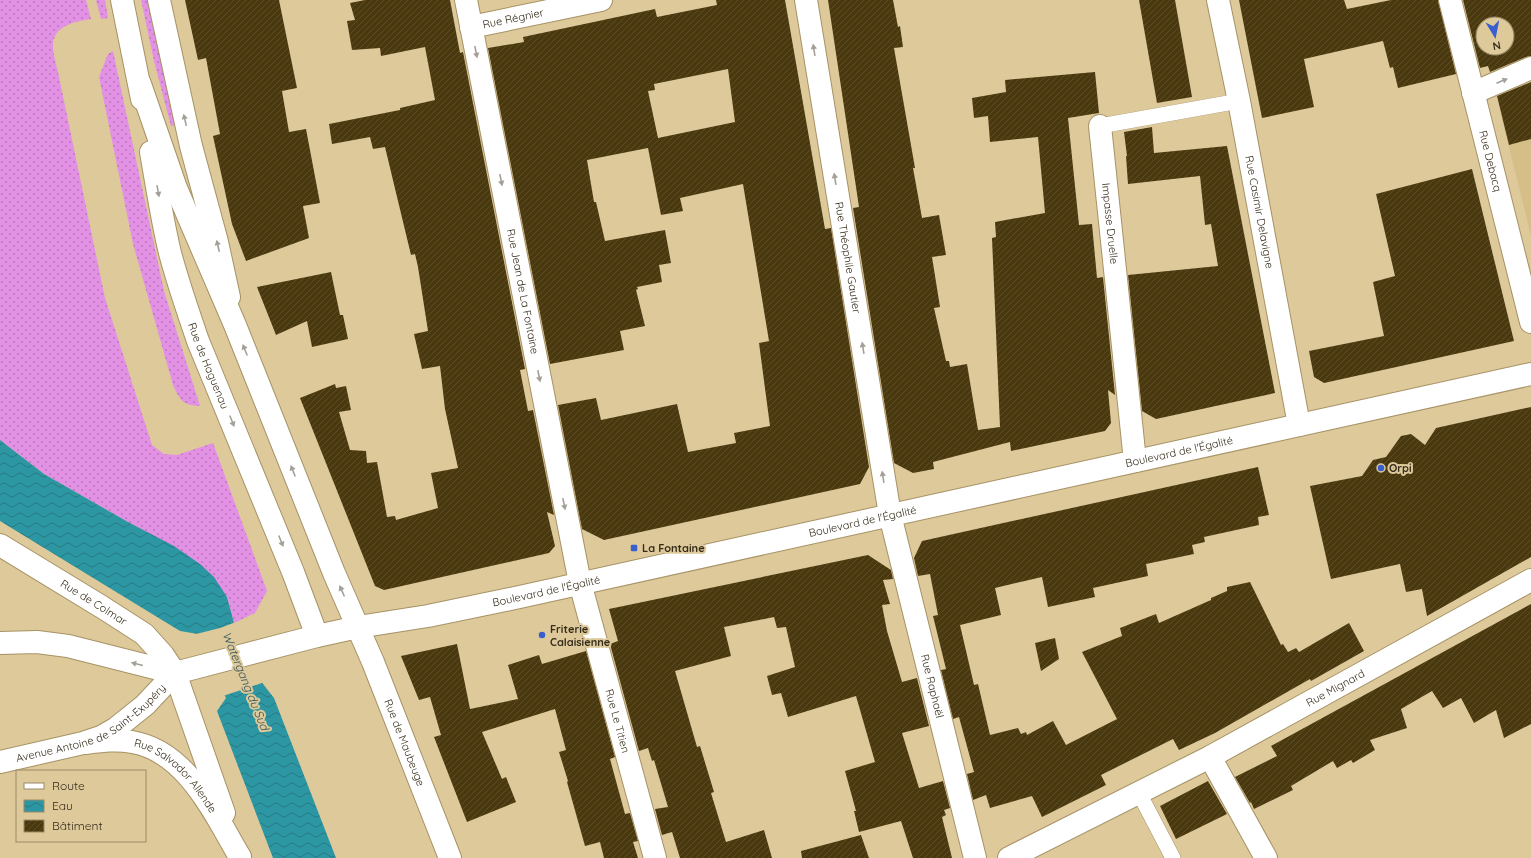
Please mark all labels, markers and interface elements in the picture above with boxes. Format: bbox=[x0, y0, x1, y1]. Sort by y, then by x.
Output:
street label: Rue Régnier bbox=[481, 5, 546, 31]
north arrow bbox=[1475, 16, 1515, 56]
text: N bbox=[1492, 38, 1502, 53]
one-way arrow bbox=[811, 44, 817, 56]
one-way arrow bbox=[474, 46, 480, 58]
one-way arrow bbox=[1496, 78, 1507, 84]
one-way arrow bbox=[181, 114, 187, 126]
street label: Rue Debacq bbox=[1476, 129, 1505, 193]
street label: Rue Casimir Delavigne bbox=[1242, 154, 1277, 270]
one-way arrow bbox=[832, 172, 838, 185]
one-way arrow bbox=[498, 174, 504, 186]
street label: Impasse Druelle bbox=[1099, 182, 1121, 265]
one-way arrow bbox=[155, 185, 161, 197]
street label: Rue Théophile Gautier bbox=[832, 201, 864, 315]
street label: Rue Jean de La Fontaine bbox=[504, 228, 542, 355]
one-way arrow bbox=[214, 240, 220, 252]
street label: Rue de Haguenau bbox=[185, 321, 232, 411]
one-way arrow bbox=[859, 342, 865, 354]
one-way arrow bbox=[242, 344, 248, 356]
one-way arrow bbox=[537, 370, 543, 382]
one-way arrow bbox=[228, 415, 235, 427]
street label: Boulevard de l'Égalité bbox=[1124, 433, 1234, 470]
place label: Orpi bbox=[1389, 461, 1412, 475]
marker: Orpi bbox=[1376, 463, 1386, 473]
one-way arrow bbox=[290, 464, 296, 476]
one-way arrow bbox=[880, 471, 886, 483]
one-way arrow bbox=[561, 497, 567, 510]
street label: Boulevard de l'Égalité bbox=[807, 503, 918, 540]
one-way arrow bbox=[278, 536, 284, 548]
place label: La Fontaine bbox=[642, 541, 705, 555]
marker: La Fontaine bbox=[629, 543, 639, 553]
street label: Boulevard de l'Égalité bbox=[491, 572, 601, 610]
street label: Rue de Colmar bbox=[58, 576, 131, 629]
one-way arrow bbox=[339, 586, 345, 597]
place label: Friterie Calaisienne bbox=[550, 622, 611, 649]
water label: Watergang du Sud bbox=[219, 630, 273, 734]
marker: Friterie Calaisienne bbox=[537, 630, 547, 640]
street label: Rue Raphaël bbox=[918, 653, 947, 719]
one-way arrow bbox=[131, 660, 143, 666]
street label: Rue Mignard bbox=[1304, 666, 1367, 710]
street label: Avenue Antoine de Saint-Exupéry bbox=[14, 681, 169, 765]
street label: Rue Le Titien bbox=[602, 687, 633, 754]
street label: Rue de Maubeuge bbox=[381, 697, 428, 788]
street label: Rue Salvador Allende bbox=[133, 736, 220, 815]
legend bbox=[16, 770, 146, 842]
text: Route bbox=[52, 778, 85, 793]
text: Eau bbox=[52, 798, 73, 813]
text: Bâtiment bbox=[52, 818, 102, 833]

